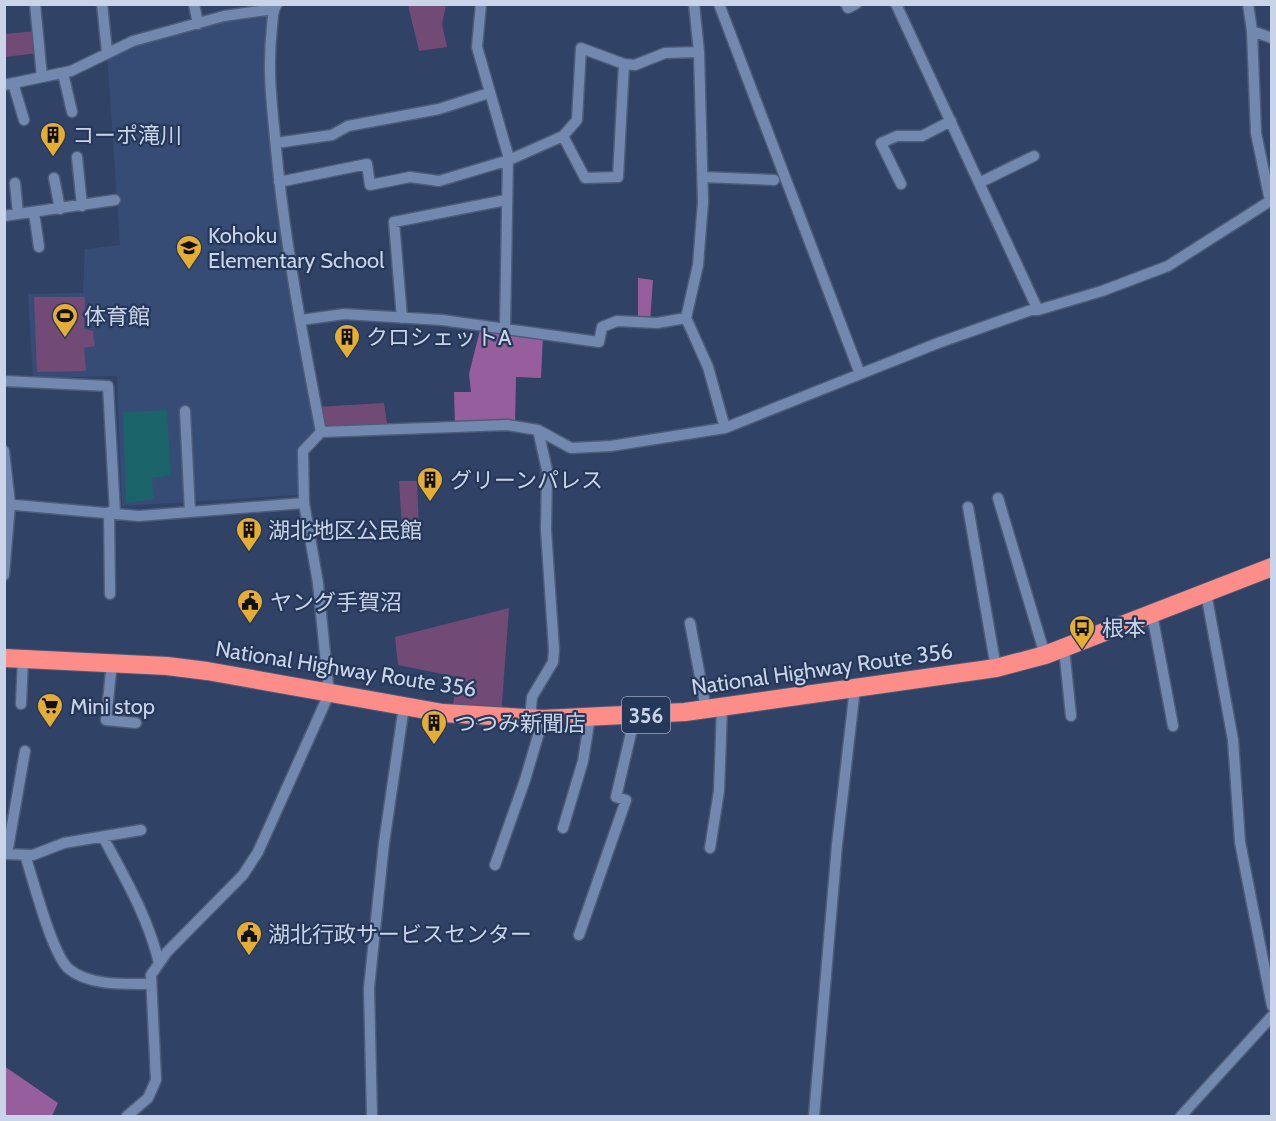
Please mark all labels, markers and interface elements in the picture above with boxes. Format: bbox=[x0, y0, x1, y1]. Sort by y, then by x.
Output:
building icon: コーポ滝川 bbox=[38, 120, 68, 158]
place label: コーポ滝川 bbox=[72, 122, 182, 149]
place label: Kohoku Elementary School bbox=[208, 222, 385, 274]
school or university icon: Kohoku Elementary School bbox=[174, 233, 204, 271]
sports icon: 体育館 bbox=[50, 301, 80, 339]
place label: 体育館 bbox=[84, 303, 150, 330]
building icon: クロシェットA bbox=[332, 322, 362, 360]
place label: クロシェットA bbox=[366, 324, 512, 351]
building icon: グリーンパレス bbox=[415, 465, 445, 503]
place label: グリーンパレス bbox=[450, 467, 603, 494]
building icon: 湖北地区公民館 bbox=[234, 515, 264, 553]
place label: 湖北地区公民館 bbox=[268, 517, 422, 544]
public building icon: ヤング手賀沼 bbox=[235, 587, 265, 625]
place label: ヤング手賀沼 bbox=[270, 589, 402, 616]
bus stop icon: 根本 bbox=[1067, 613, 1097, 651]
place label: 根本 bbox=[1102, 615, 1146, 642]
street label: National Highway Route 356 bbox=[214, 635, 478, 703]
street label: National Highway Route 356 bbox=[689, 637, 955, 701]
supermarket icon: Mini stop bbox=[35, 691, 65, 729]
place label: Mini stop bbox=[70, 693, 155, 720]
road number: 356 bbox=[622, 697, 670, 733]
building icon: つつみ新聞店 bbox=[419, 708, 449, 746]
place label: つつみ新聞店 bbox=[454, 710, 586, 737]
public building icon: 湖北行政サービスセンター bbox=[234, 919, 264, 957]
place label: 湖北行政サービスセンター bbox=[268, 921, 532, 948]

